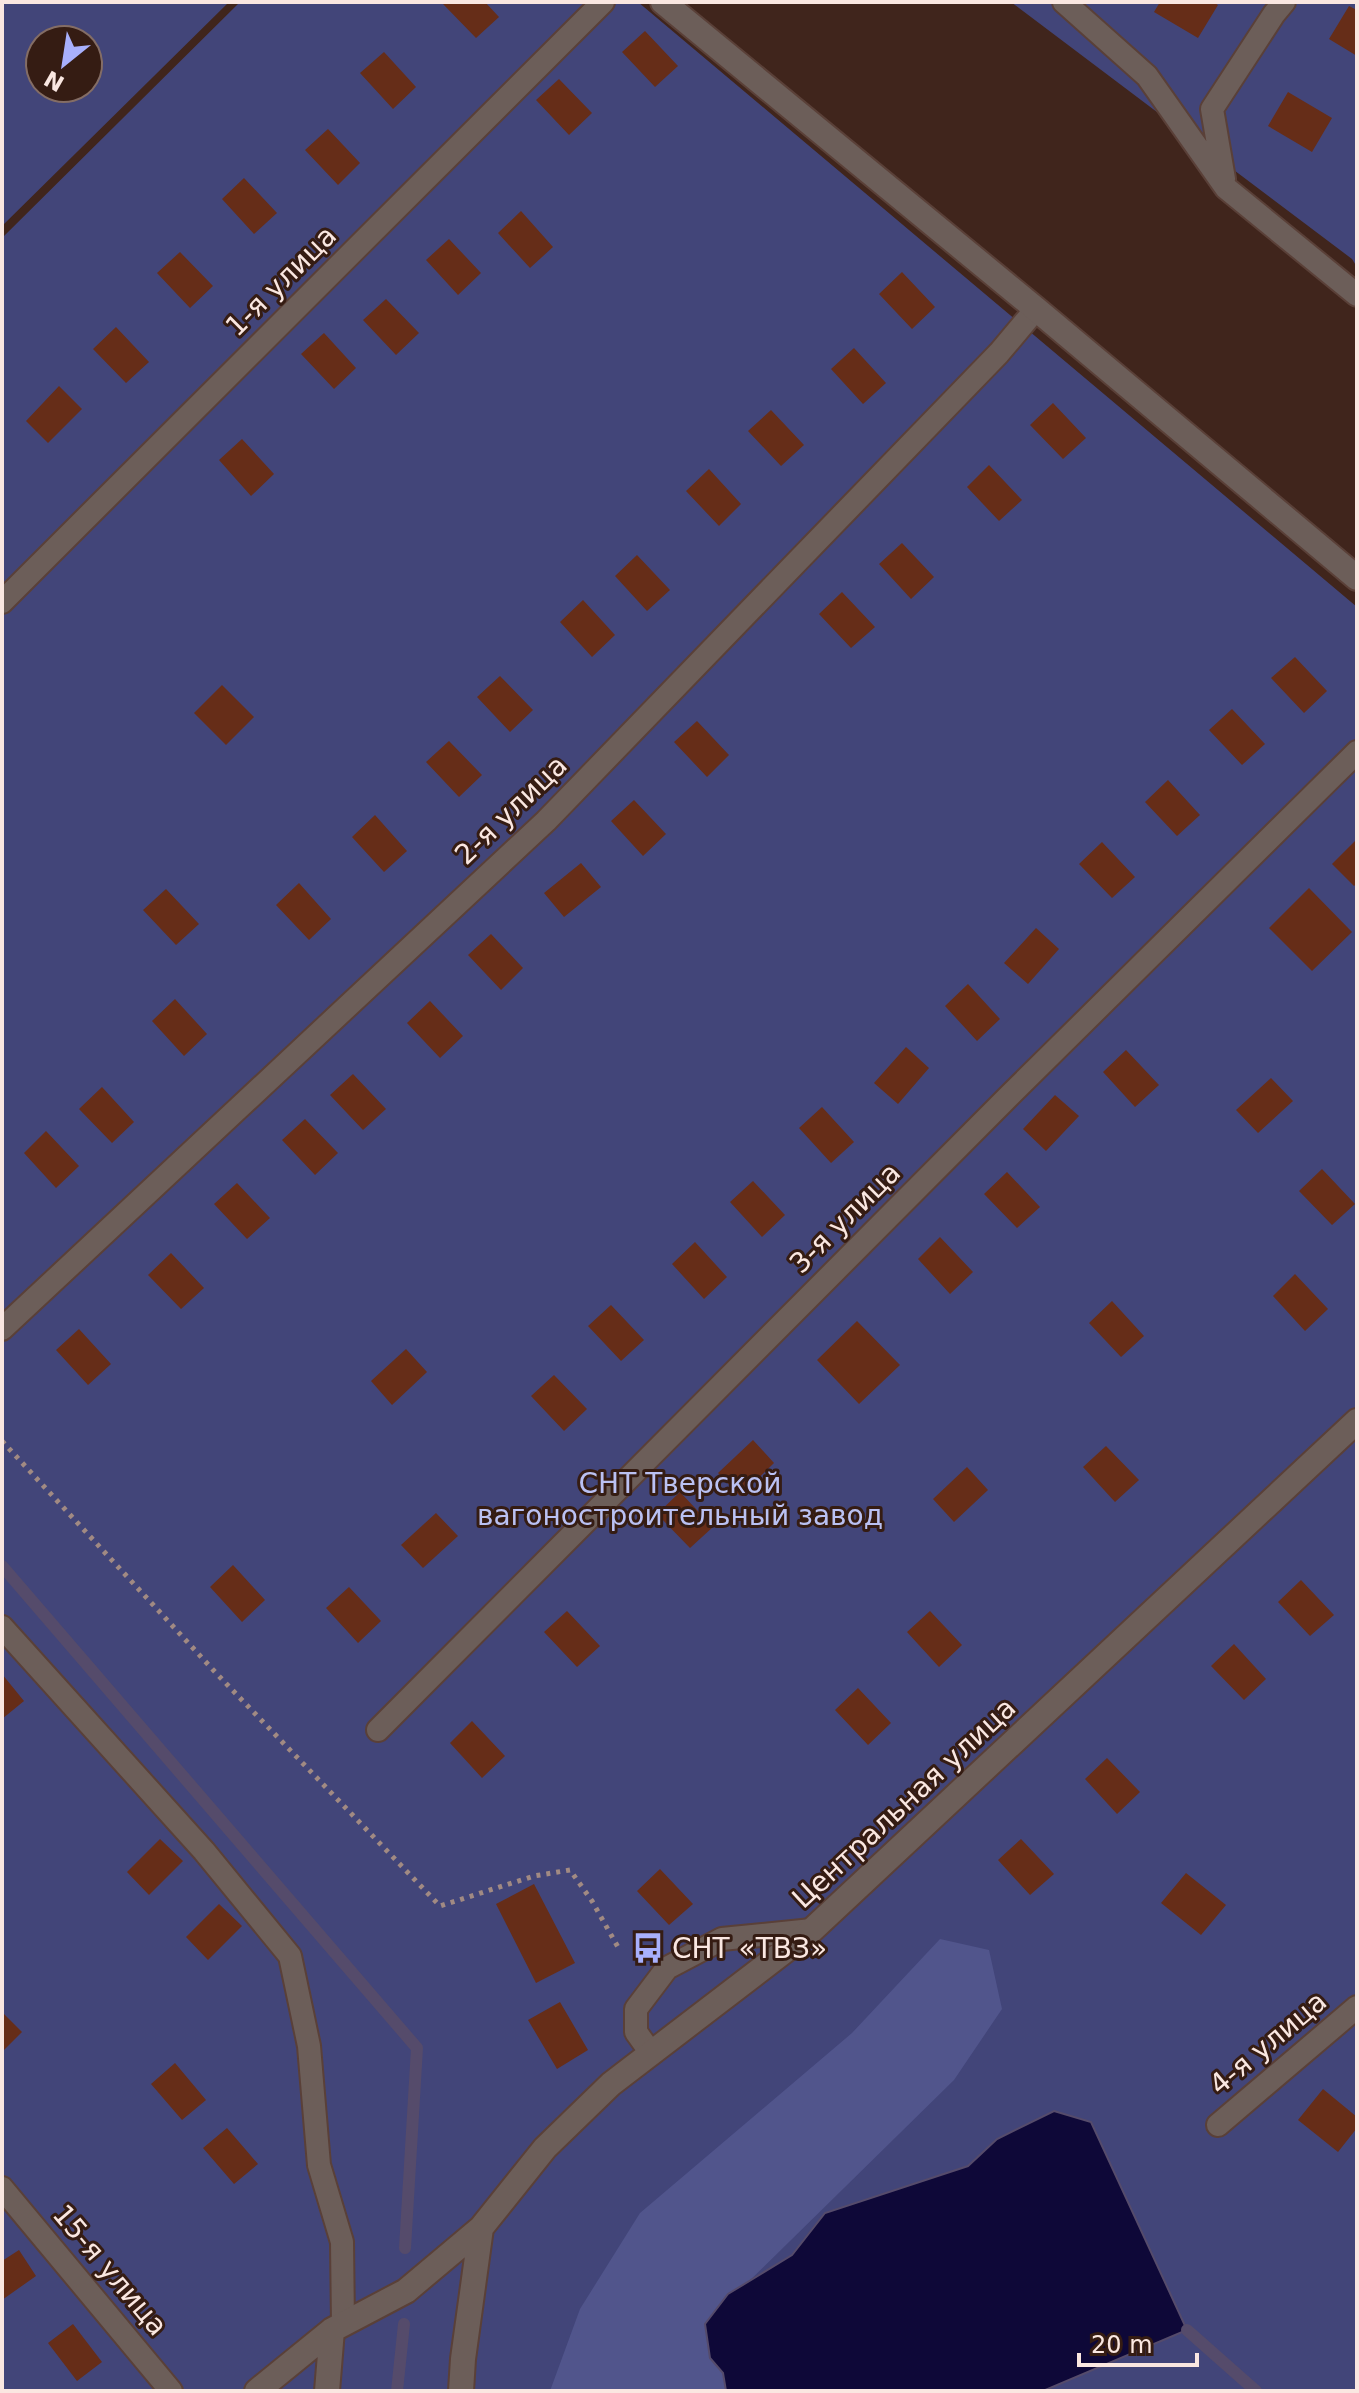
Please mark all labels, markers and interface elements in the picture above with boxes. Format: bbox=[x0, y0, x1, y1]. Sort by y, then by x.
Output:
north arrow bbox=[24, 24, 104, 104]
text: N bbox=[40, 65, 68, 96]
street label: 1-я улица bbox=[219, 219, 343, 343]
street label: 2-я улица bbox=[448, 749, 574, 871]
street label: 3-я улица bbox=[783, 1156, 907, 1280]
park label: СНТ Тверской вагоностроительный завод bbox=[477, 1467, 883, 1532]
street label: Центральная улица bbox=[786, 1691, 1022, 1915]
bus stop icon: СНТ «ТВЗ» bbox=[631, 1931, 665, 1965]
place label: СНТ «ТВЗ» bbox=[672, 1932, 827, 1965]
street label: 4-я улица bbox=[1203, 1985, 1333, 2101]
street label: 15-я улица bbox=[46, 2198, 174, 2342]
scale bar bbox=[1079, 2317, 1197, 2367]
text: 20 m bbox=[1091, 2331, 1153, 2359]

